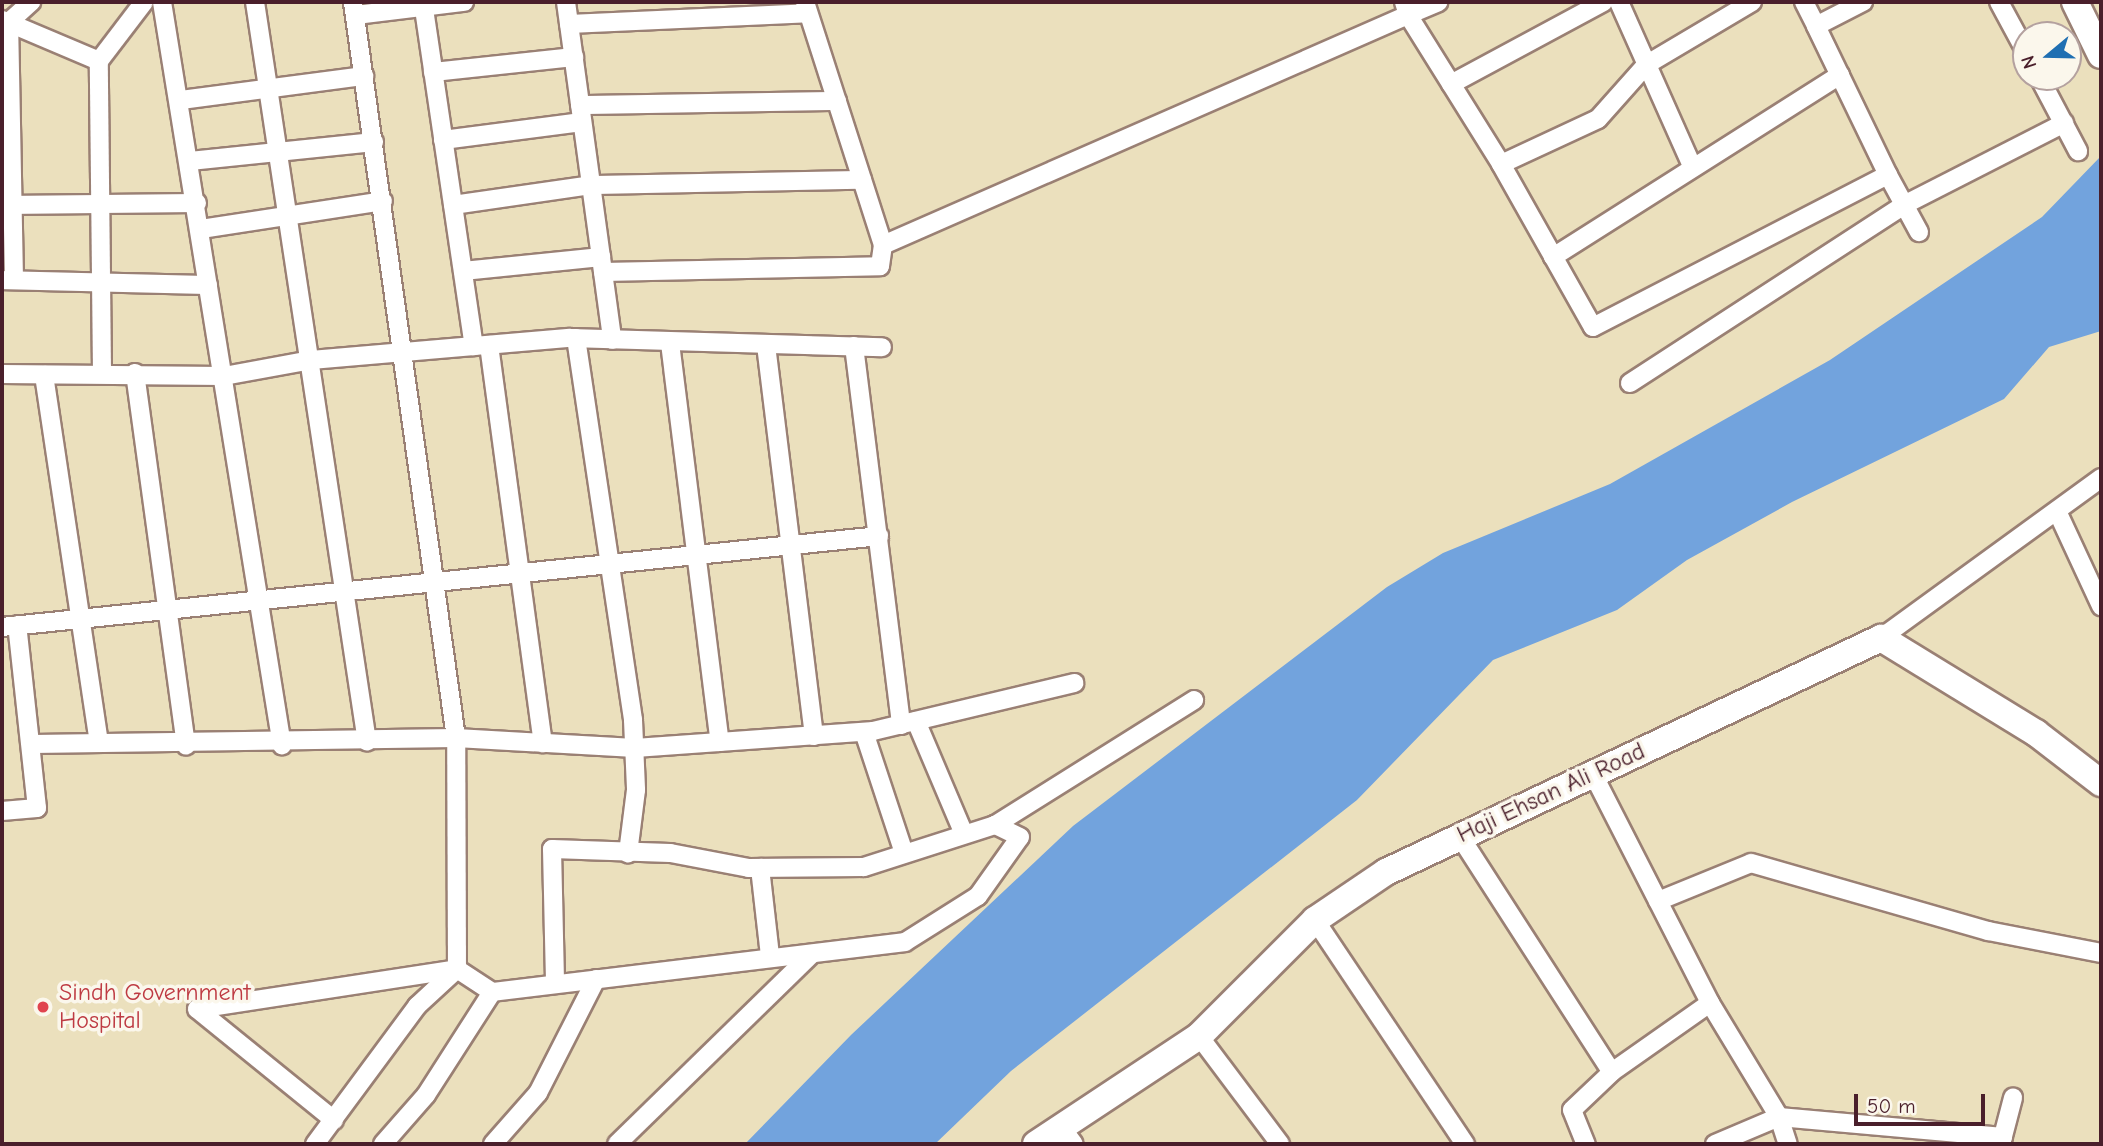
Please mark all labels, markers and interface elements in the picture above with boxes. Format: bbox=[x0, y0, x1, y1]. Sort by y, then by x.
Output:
north arrow bbox=[2012, 21, 2082, 91]
text: N bbox=[2017, 53, 2041, 72]
street label: Haji Ehsan Ali Road bbox=[1452, 737, 1650, 849]
place label: Sindh Government Hospital bbox=[59, 979, 251, 1035]
marker: Sindh Government Hospital bbox=[33, 997, 53, 1017]
scale bar bbox=[1858, 1080, 1989, 1124]
text: 50 m bbox=[1867, 1094, 1916, 1118]

